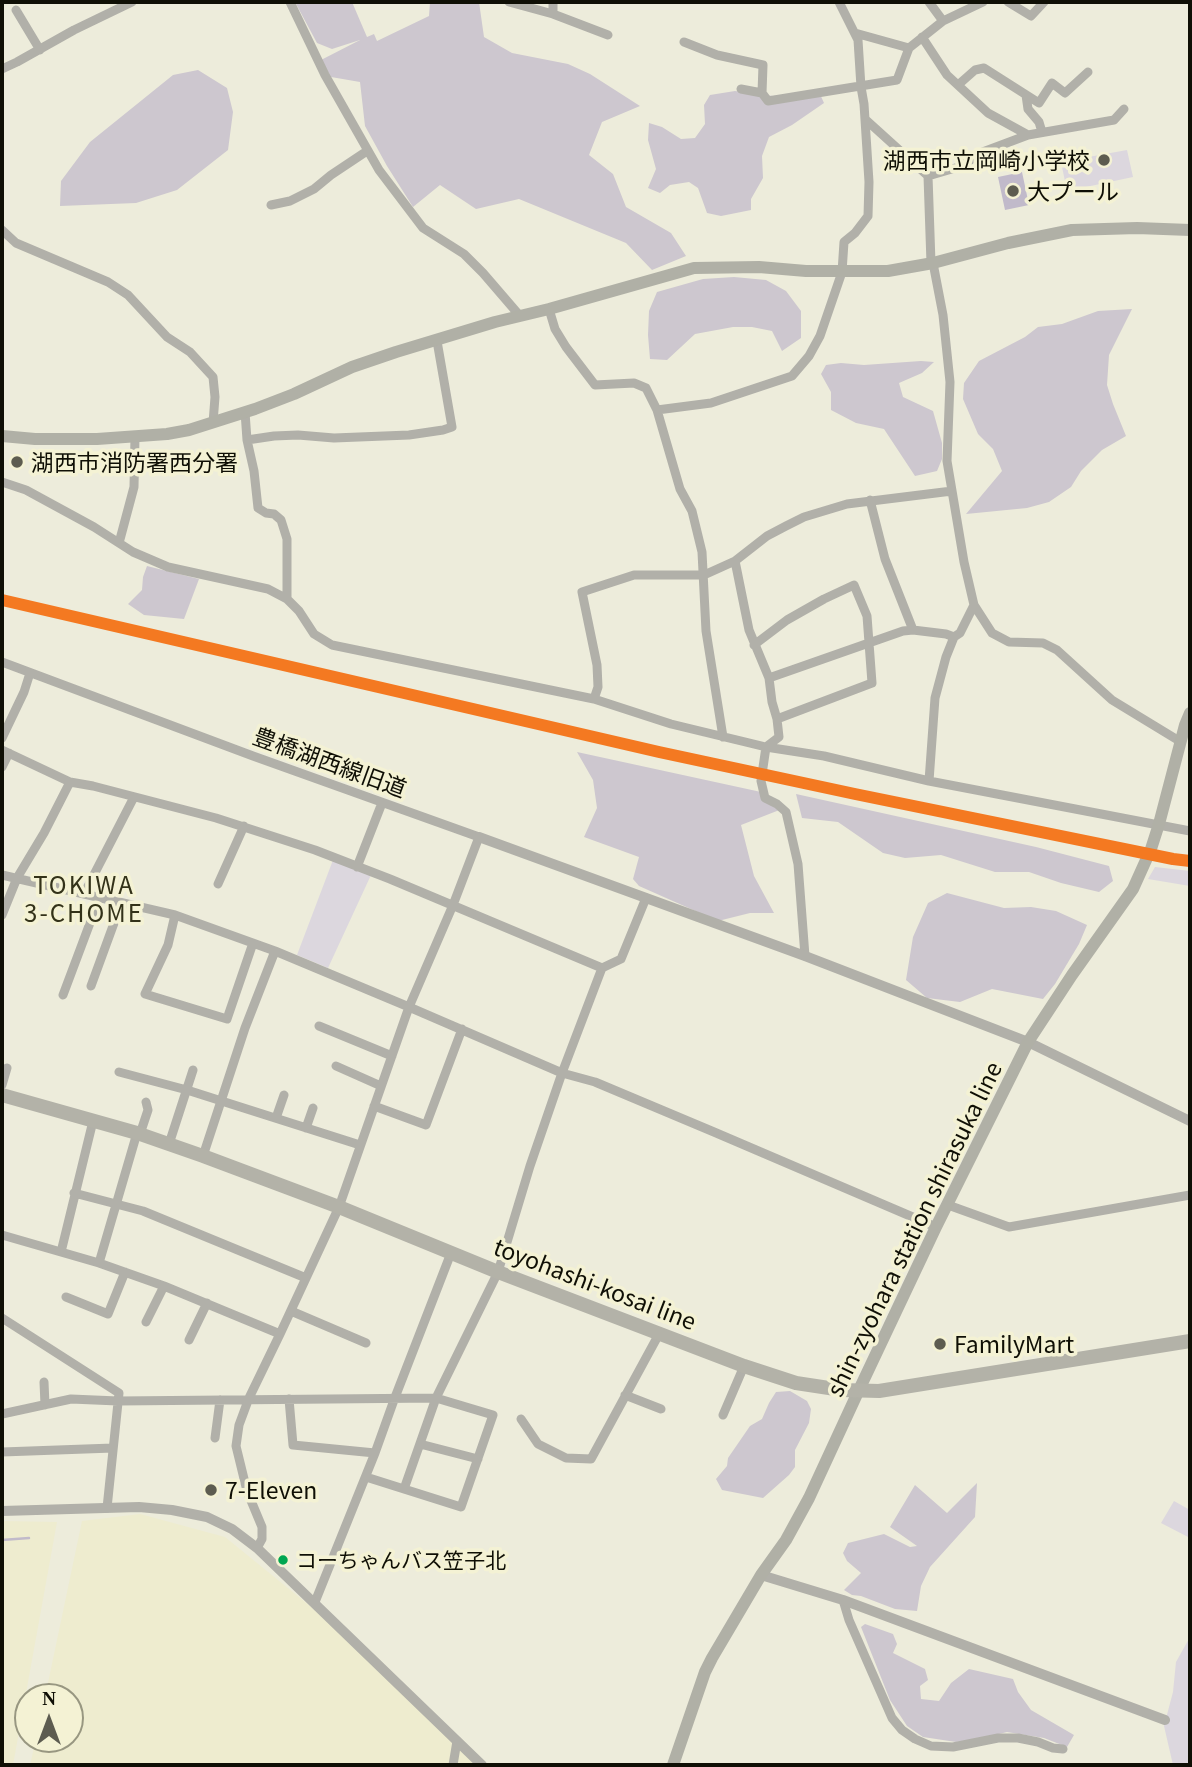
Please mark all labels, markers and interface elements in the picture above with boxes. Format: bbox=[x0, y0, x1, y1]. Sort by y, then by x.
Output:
place label: 湖西市立岡崎小学校 bbox=[883, 146, 1090, 174]
marker: 湖西市立岡崎小学校 bbox=[1096, 152, 1112, 168]
place label: 大プール bbox=[1027, 177, 1119, 205]
marker: 大プール bbox=[1005, 183, 1021, 199]
place label: 湖西市消防署西分署 bbox=[31, 448, 238, 476]
marker: 湖西市消防署西分署 bbox=[9, 454, 25, 470]
street label: 豊橋湖西線旧道 bbox=[250, 721, 410, 803]
district label: TOKIWA 3-CHOME bbox=[25, 871, 143, 927]
street label: shin-zyohara station shirasuka line bbox=[821, 1057, 1007, 1401]
street label: toyohashi-kosai line bbox=[490, 1233, 700, 1335]
place label: FamilyMart bbox=[954, 1330, 1074, 1358]
marker: FamilyMart bbox=[932, 1336, 948, 1352]
place label: 7-Eleven bbox=[225, 1476, 317, 1504]
marker: 7-Eleven bbox=[203, 1482, 219, 1498]
place label: コーちゃんバス笠子北 bbox=[296, 1547, 506, 1573]
marker: コーちゃんバス笠子北 bbox=[276, 1553, 290, 1567]
north arrow bbox=[14, 1683, 84, 1753]
text: N bbox=[42, 1688, 56, 1709]

